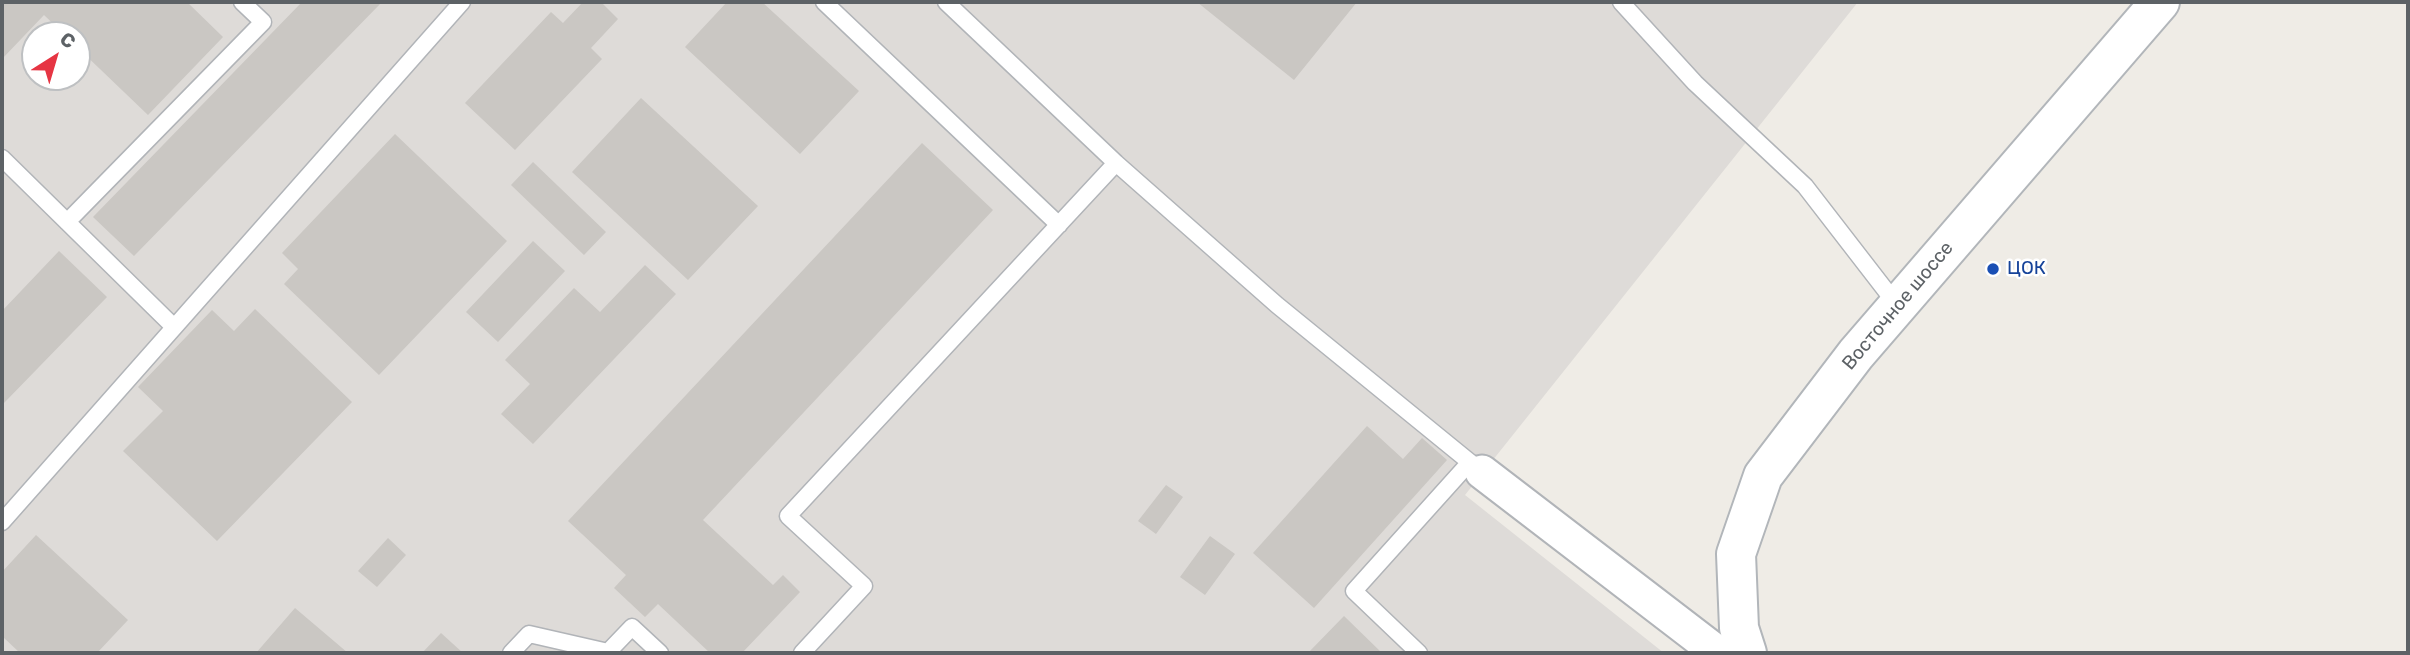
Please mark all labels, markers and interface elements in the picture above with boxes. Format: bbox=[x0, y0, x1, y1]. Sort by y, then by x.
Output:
north arrow bbox=[21, 21, 91, 91]
text: С bbox=[55, 27, 80, 54]
street label: Восточное шоссе bbox=[1838, 237, 1958, 375]
place label: ЦОК bbox=[2007, 258, 2046, 280]
marker: ЦОК bbox=[1985, 261, 2001, 277]

